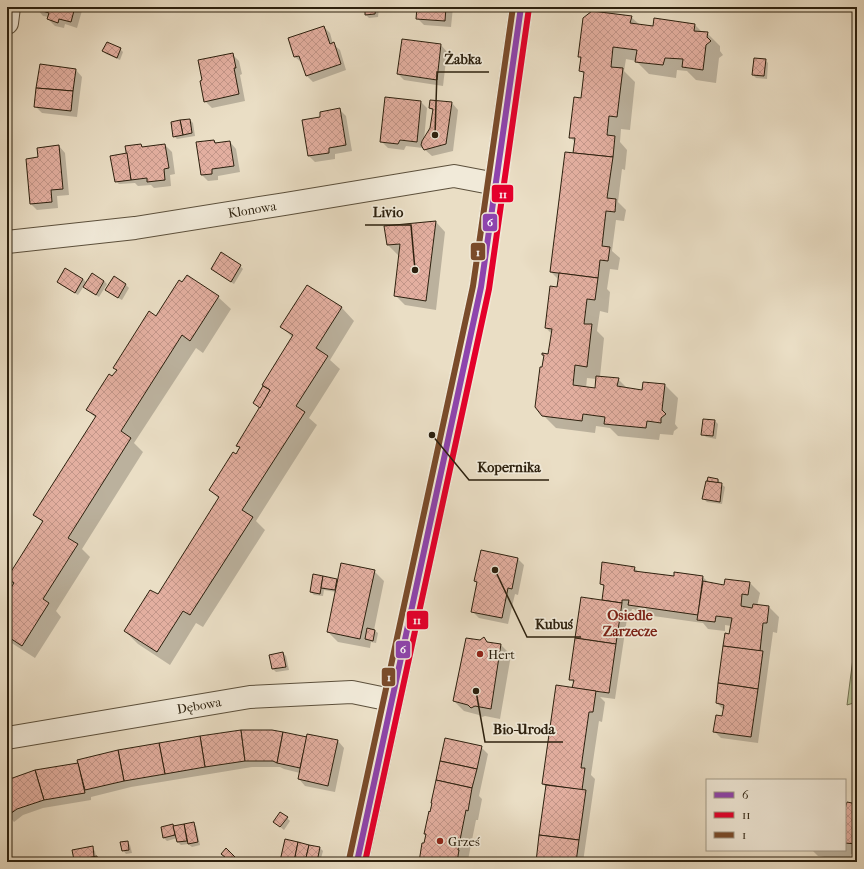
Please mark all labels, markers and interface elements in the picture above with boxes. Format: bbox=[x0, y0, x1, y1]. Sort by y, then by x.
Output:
callout: Żabka bbox=[437, 46, 489, 72]
text: Żabka bbox=[445, 50, 482, 68]
line badge: 11 bbox=[491, 184, 514, 203]
text: 11 bbox=[499, 188, 507, 201]
street label: Klonowa bbox=[227, 198, 278, 221]
callout: Livio bbox=[365, 199, 411, 225]
text: Livio bbox=[373, 204, 403, 221]
line badge: 6 bbox=[482, 213, 498, 232]
text: 6 bbox=[487, 216, 494, 229]
line badge: 1 bbox=[470, 242, 486, 261]
text: 1 bbox=[476, 246, 480, 259]
callout: Kopernika bbox=[469, 454, 549, 480]
text: Kopernika bbox=[477, 459, 541, 476]
district label: Osiedle Zarzecze bbox=[603, 607, 657, 640]
line badge: 11 bbox=[406, 610, 429, 630]
callout: Kubuś bbox=[527, 611, 581, 637]
text: 11 bbox=[413, 614, 421, 627]
text: Kubuś bbox=[535, 616, 574, 633]
line badge: 6 bbox=[395, 640, 411, 659]
text: 6 bbox=[400, 643, 407, 656]
place label: Hert bbox=[488, 647, 515, 662]
marker: Hert bbox=[475, 649, 485, 659]
line badge: 1 bbox=[381, 667, 396, 687]
text: 1 bbox=[387, 671, 391, 684]
street label: Dębowa bbox=[176, 694, 224, 717]
callout: Bio-Uroda bbox=[485, 716, 563, 742]
text: Bio-Uroda bbox=[493, 721, 555, 738]
legend bbox=[706, 779, 846, 851]
text: 6 bbox=[742, 788, 749, 802]
text: 11 bbox=[742, 808, 751, 822]
text: 1 bbox=[742, 828, 746, 842]
place label: Grześ bbox=[448, 834, 480, 849]
marker: Grześ bbox=[435, 836, 445, 846]

